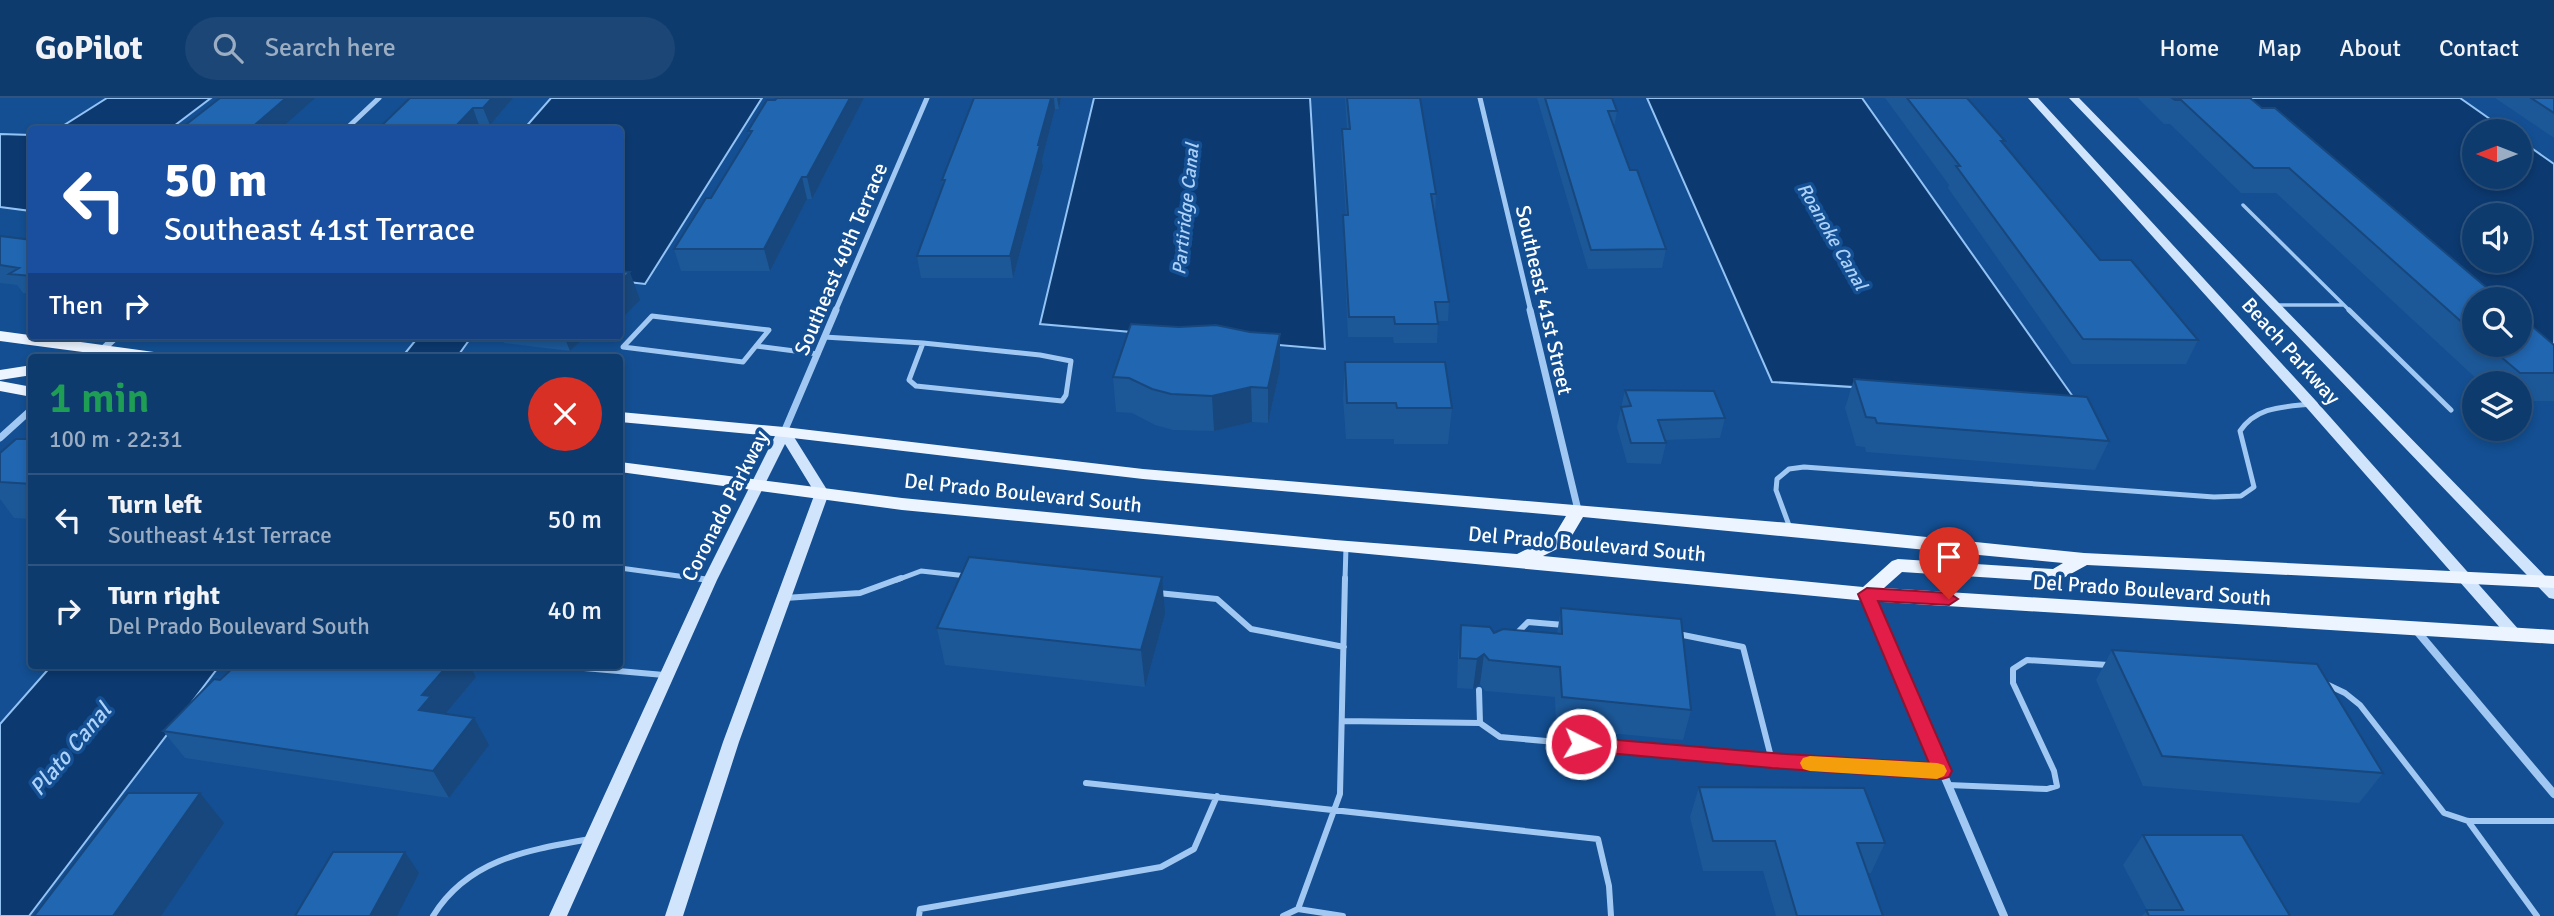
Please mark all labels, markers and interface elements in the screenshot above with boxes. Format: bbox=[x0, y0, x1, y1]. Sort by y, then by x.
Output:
search box bbox=[185, 17, 675, 80]
text: GoPilot bbox=[35, 28, 143, 69]
icon: search bbox=[209, 29, 247, 67]
text: Search here bbox=[265, 32, 396, 64]
text: Home bbox=[2159, 33, 2219, 63]
text: Map bbox=[2257, 33, 2302, 63]
text: About bbox=[2340, 33, 2401, 63]
text: Contact bbox=[2439, 33, 2519, 63]
north arrow bbox=[2462, 119, 2532, 189]
map controls bbox=[2462, 119, 2532, 441]
water label: Partiridge Canal bbox=[1167, 141, 1205, 276]
text: 50 m bbox=[164, 150, 267, 210]
icon: left bbox=[49, 154, 140, 245]
street label: Southeast 40th Terrace bbox=[789, 159, 893, 359]
water label: Roanoke Canal bbox=[1792, 178, 1873, 296]
street label: Southeast 41st Street bbox=[1510, 203, 1578, 397]
button: sound bbox=[2462, 203, 2532, 273]
text: Southeast 41st Terrace bbox=[164, 210, 475, 249]
icon: right bbox=[117, 287, 155, 325]
button: search bbox=[2462, 287, 2532, 357]
text: Then bbox=[49, 290, 103, 322]
street label: Beach Parkway bbox=[2236, 292, 2346, 410]
button: layers bbox=[2462, 371, 2532, 441]
text: 1 min bbox=[49, 373, 150, 424]
button: close bbox=[528, 377, 602, 451]
text: 100 m · 22:31 bbox=[49, 425, 183, 454]
street label: Coronado Parkway bbox=[676, 426, 774, 586]
street label: Del Prado Boulevard South bbox=[903, 468, 1143, 518]
text: Turn left bbox=[108, 489, 202, 521]
icon: left bbox=[49, 501, 87, 539]
text: 50 m bbox=[547, 504, 602, 536]
text: Southeast 41st Terrace bbox=[108, 521, 332, 550]
street label: Del Prado Boulevard South bbox=[1467, 521, 1707, 567]
pin bbox=[1919, 527, 1979, 599]
icon: arrive bbox=[1930, 538, 1968, 576]
street label: Del Prado Boulevard South bbox=[2032, 569, 2272, 611]
text: Turn right bbox=[108, 580, 220, 612]
icon: right bbox=[49, 592, 87, 630]
text: 40 m bbox=[547, 595, 602, 627]
text: Del Prado Boulevard South bbox=[108, 612, 370, 641]
water label: Plato Canal bbox=[23, 695, 119, 802]
position arrow bbox=[1544, 707, 1618, 781]

